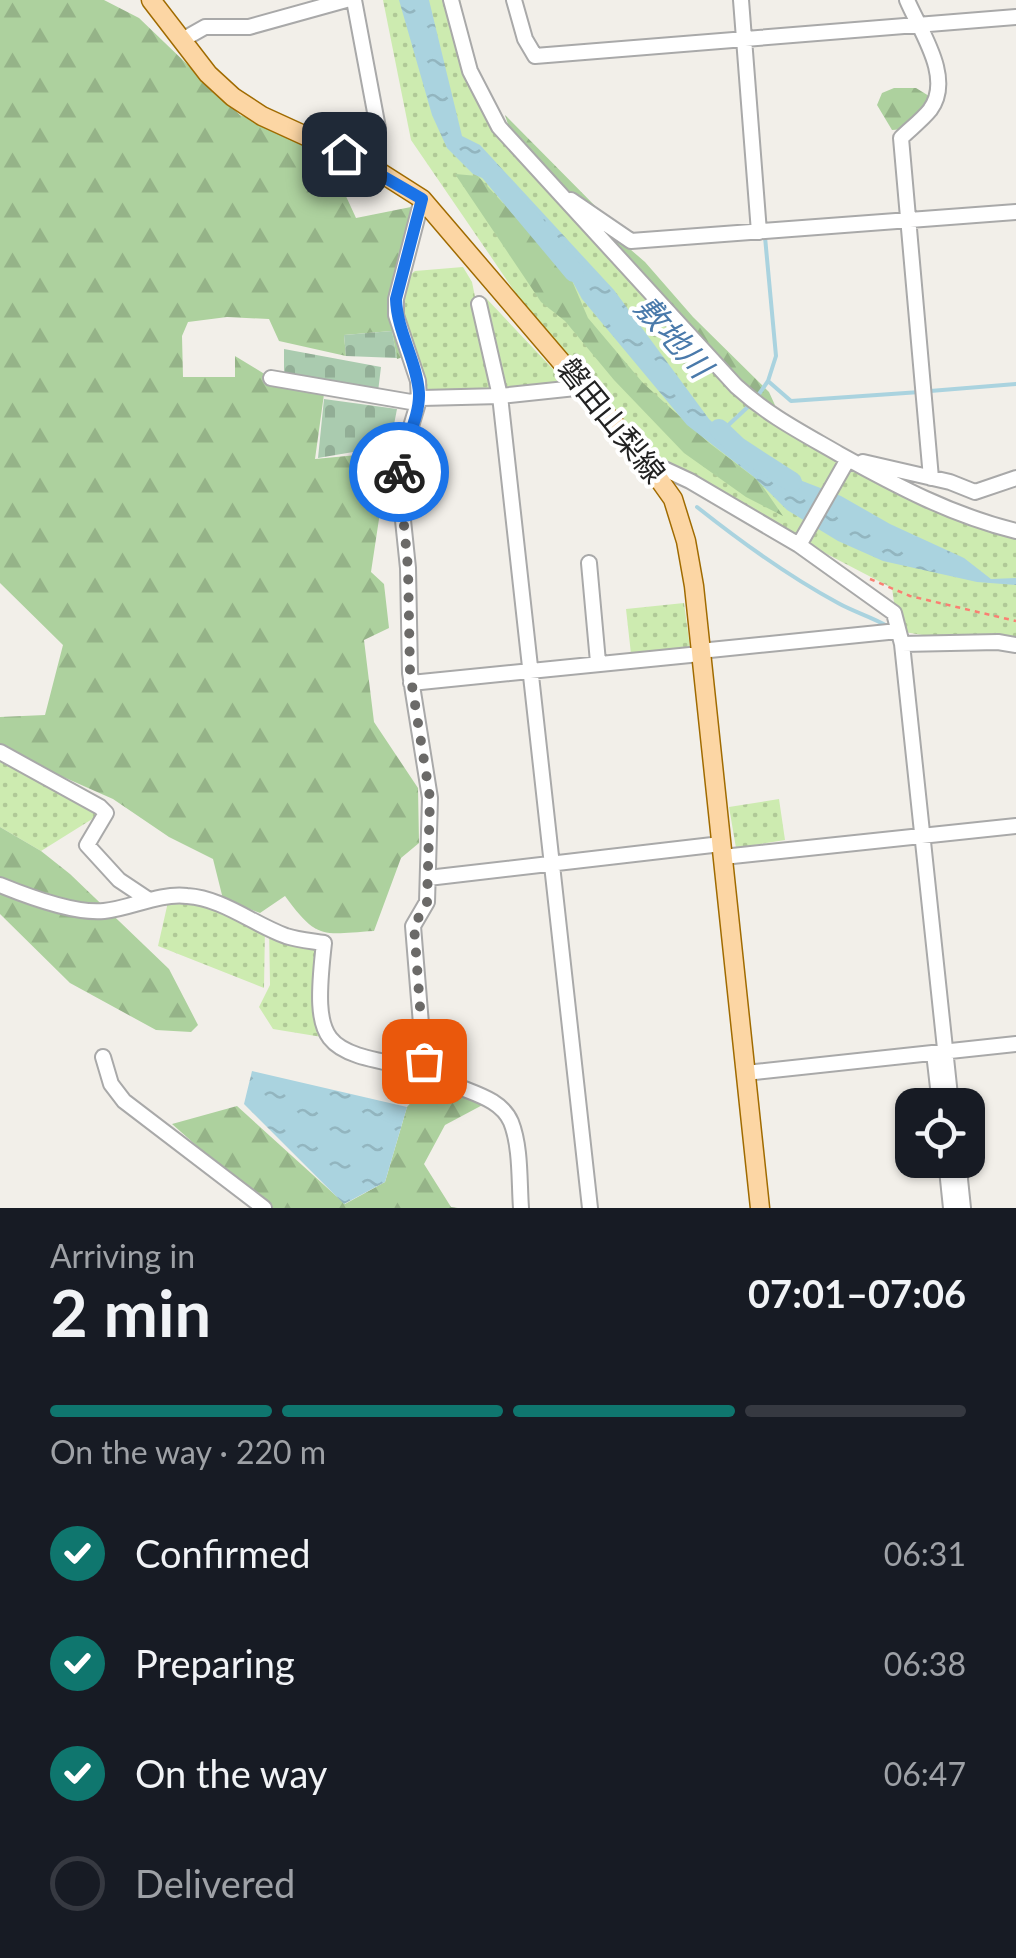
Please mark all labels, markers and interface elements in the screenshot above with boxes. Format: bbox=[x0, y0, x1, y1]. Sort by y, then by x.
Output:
pin bbox=[302, 112, 387, 197]
icon: home bbox=[317, 127, 372, 182]
water label: 敷地川 bbox=[627, 287, 723, 387]
street label: 磐田山梨線 bbox=[551, 350, 674, 489]
courier bbox=[349, 422, 449, 522]
icon: bike bbox=[372, 445, 427, 500]
pin bbox=[382, 1019, 467, 1104]
icon: bag bbox=[397, 1034, 452, 1089]
map controls bbox=[895, 1088, 985, 1178]
button: locate bbox=[895, 1088, 985, 1178]
text: Arriving in bbox=[50, 1236, 195, 1275]
text: 07:01–07:06 bbox=[748, 1270, 966, 1316]
text: 2 min bbox=[50, 1273, 211, 1351]
text: On the way · 220 m bbox=[50, 1432, 326, 1471]
icon: check bbox=[50, 1526, 105, 1581]
text: Confirmed bbox=[135, 1530, 311, 1576]
text: 06:31 bbox=[884, 1534, 966, 1573]
icon: check bbox=[50, 1636, 105, 1691]
text: Preparing bbox=[135, 1640, 295, 1686]
text: 06:38 bbox=[884, 1644, 966, 1683]
icon: check bbox=[50, 1746, 105, 1801]
text: On the way bbox=[135, 1750, 327, 1796]
text: 06:47 bbox=[884, 1754, 966, 1793]
text: Delivered bbox=[135, 1860, 295, 1906]

